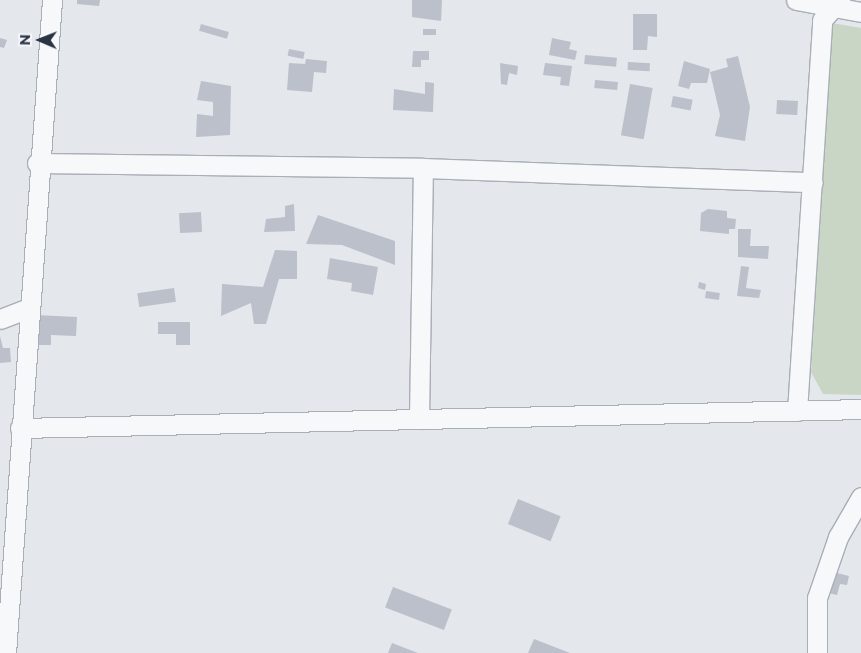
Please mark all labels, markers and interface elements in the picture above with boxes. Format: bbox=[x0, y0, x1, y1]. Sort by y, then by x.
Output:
north arrow bbox=[15, 15, 65, 65]
text: N bbox=[16, 34, 34, 46]

